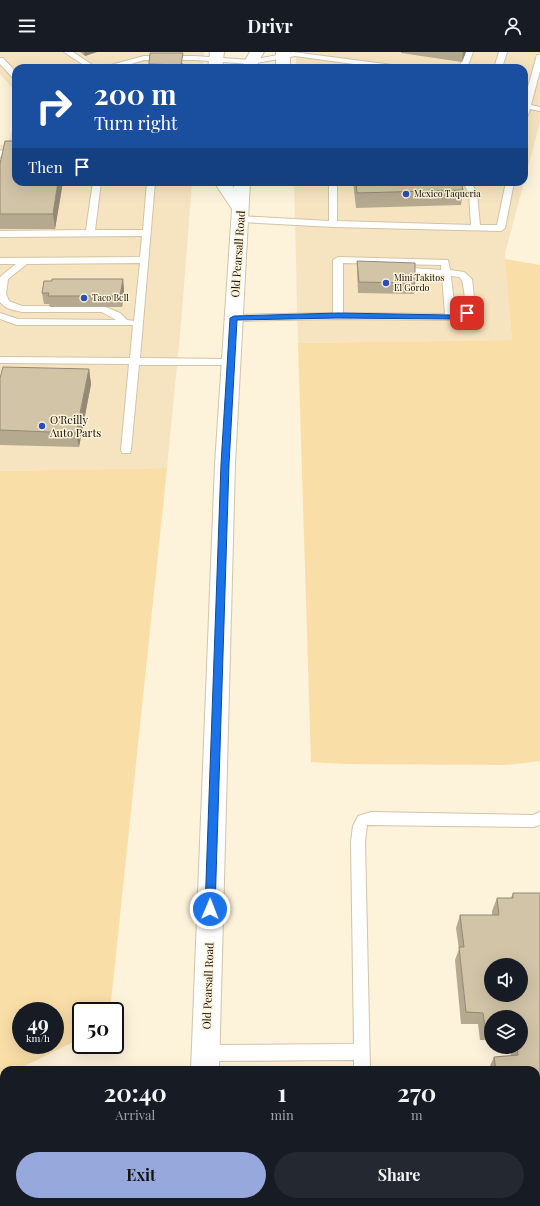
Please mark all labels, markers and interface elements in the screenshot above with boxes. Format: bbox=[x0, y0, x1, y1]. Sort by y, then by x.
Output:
text: Drivr bbox=[247, 14, 293, 38]
icon: menu bbox=[16, 15, 38, 37]
icon: person bbox=[502, 15, 524, 37]
text: 200 m bbox=[94, 75, 177, 112]
icon: right bbox=[28, 80, 80, 132]
text: Turn right bbox=[94, 111, 177, 135]
icon: arrive bbox=[71, 156, 93, 178]
text: Then bbox=[28, 157, 63, 177]
place label: Mexico Taqueria bbox=[414, 187, 481, 199]
marker: Mexico Taqueria bbox=[401, 189, 411, 199]
street label: Old Pearsall Road bbox=[227, 209, 248, 298]
place label: Mini Takitos El Gordo bbox=[394, 271, 444, 293]
marker: Mini Takitos El Gordo bbox=[381, 278, 391, 288]
place label: Taco Bell bbox=[92, 291, 129, 303]
marker: Taco Bell bbox=[79, 293, 89, 303]
pin bbox=[450, 296, 484, 330]
icon: arrive bbox=[456, 302, 478, 324]
place label: O'Reilly Auto Parts bbox=[49, 412, 101, 440]
marker: O'Reilly Auto Parts bbox=[37, 421, 47, 431]
position arrow bbox=[189, 888, 231, 930]
street label: Old Pearsall Road bbox=[198, 942, 217, 1030]
map controls bbox=[484, 958, 528, 1054]
button: sound bbox=[484, 958, 528, 1002]
speed limit sign: 50 bbox=[72, 1002, 124, 1054]
text: 49 bbox=[27, 1009, 49, 1036]
button: layers bbox=[484, 1010, 528, 1054]
text: km/h bbox=[26, 1031, 50, 1045]
text: 20:40 bbox=[104, 1076, 167, 1108]
text: 1 bbox=[277, 1076, 287, 1108]
text: 270 bbox=[397, 1076, 436, 1108]
text: Arrival bbox=[115, 1106, 155, 1123]
text: min bbox=[271, 1106, 294, 1123]
text: m bbox=[411, 1106, 423, 1123]
button: Exit bbox=[16, 1152, 266, 1198]
button: Share bbox=[274, 1152, 524, 1198]

